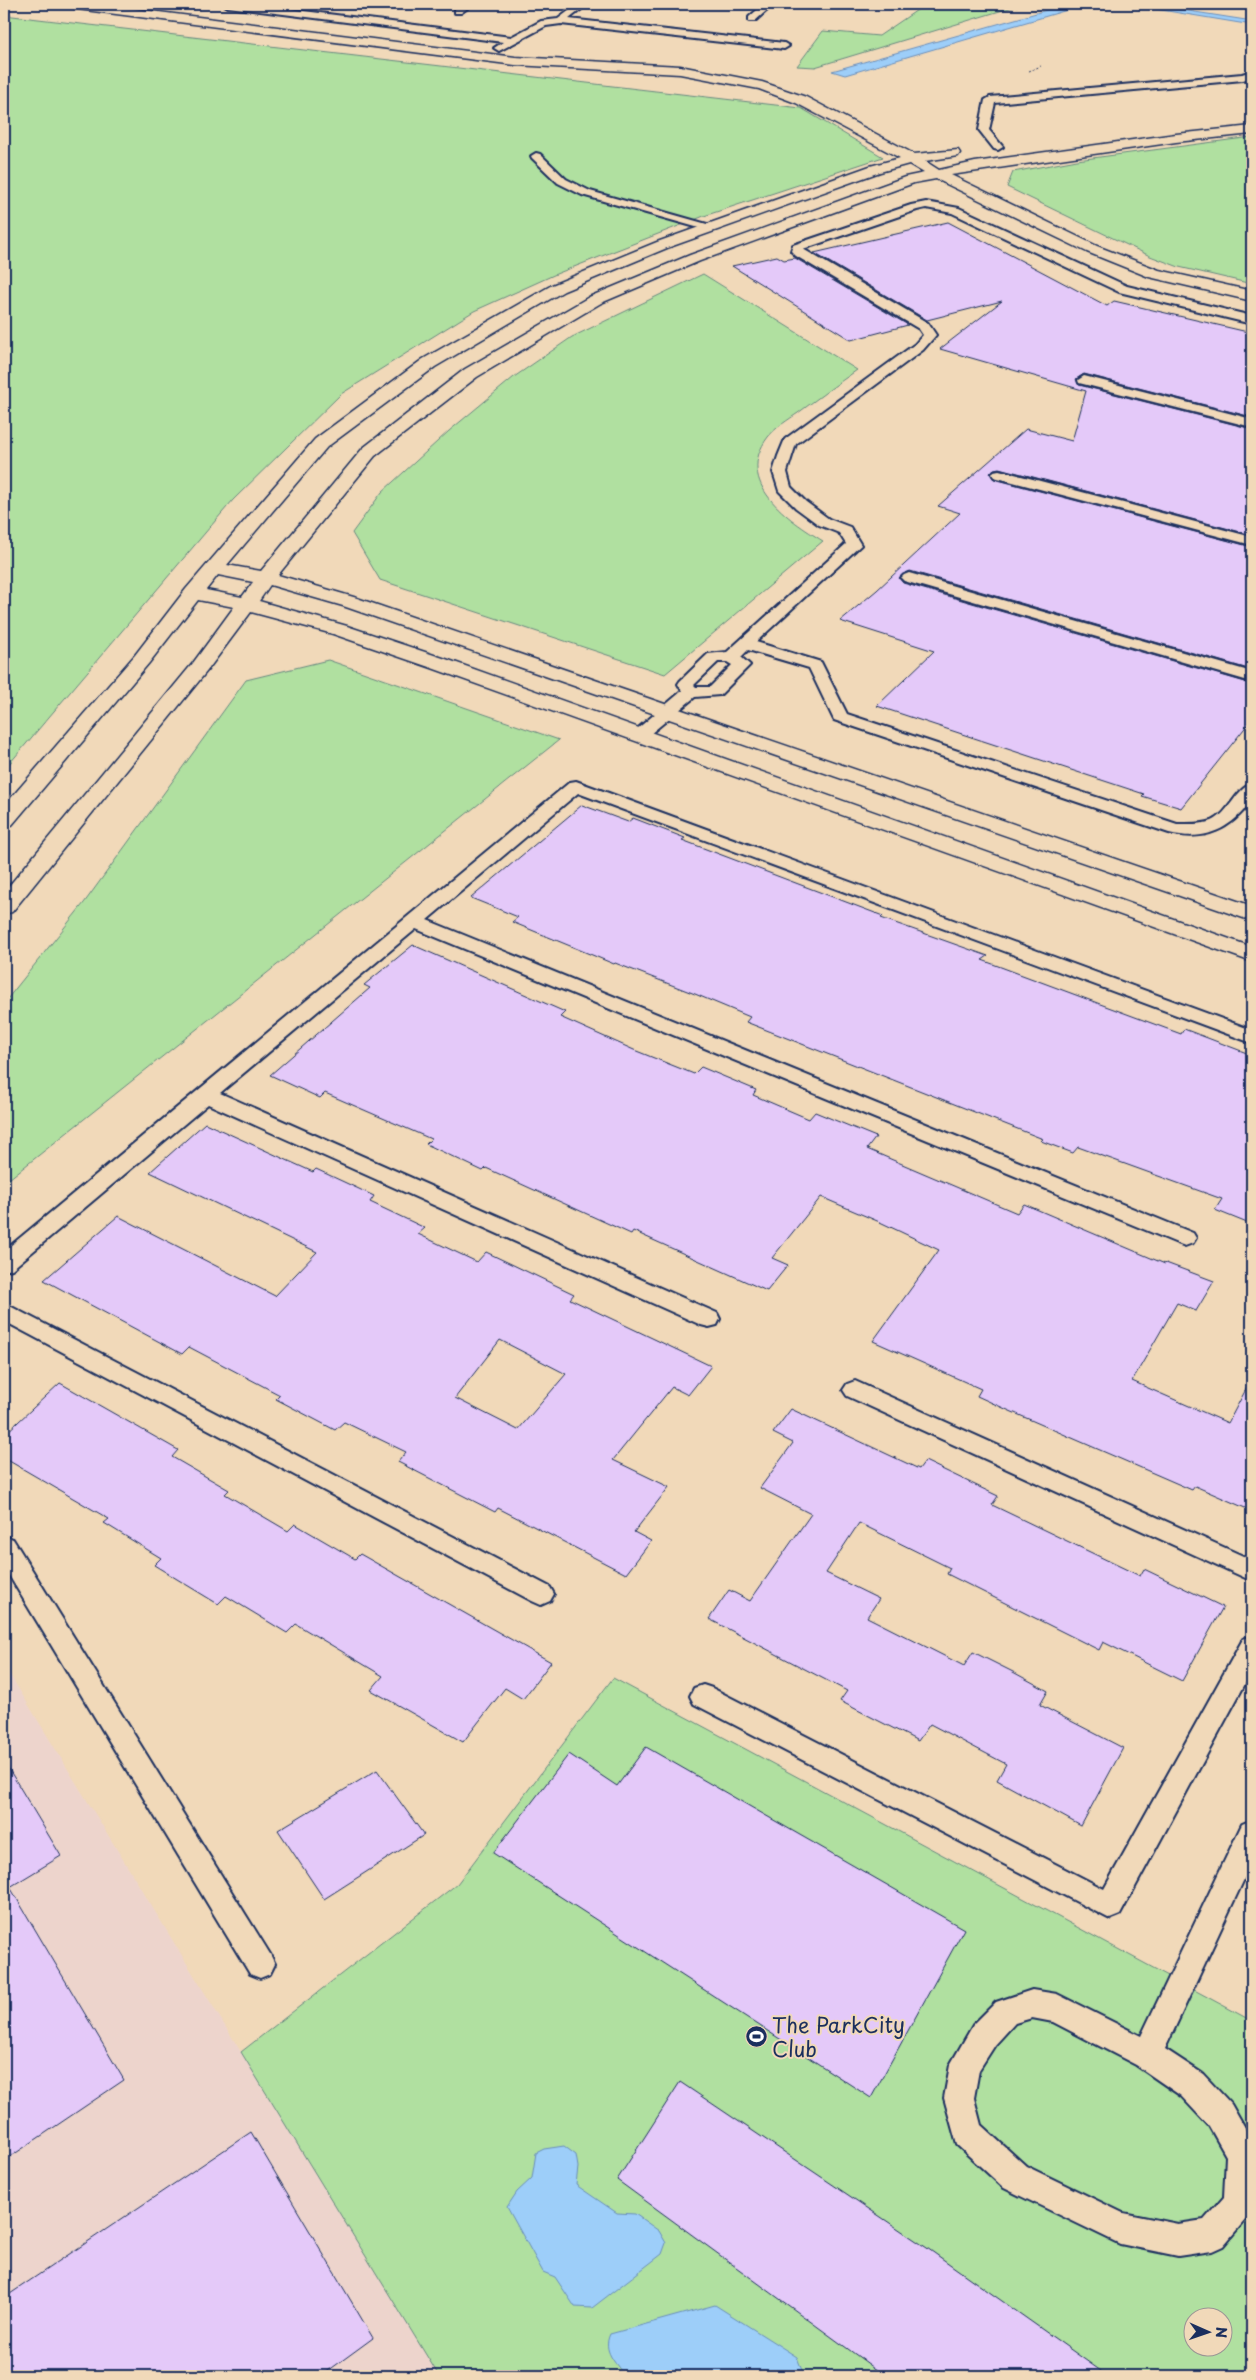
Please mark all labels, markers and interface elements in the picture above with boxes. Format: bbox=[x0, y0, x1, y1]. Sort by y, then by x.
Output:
place label: The ParkCity Club bbox=[772, 2008, 905, 2064]
sports icon: The ParkCity Club bbox=[744, 2024, 768, 2048]
north arrow bbox=[1184, 2308, 1234, 2358]
text: N bbox=[1211, 2327, 1232, 2338]

